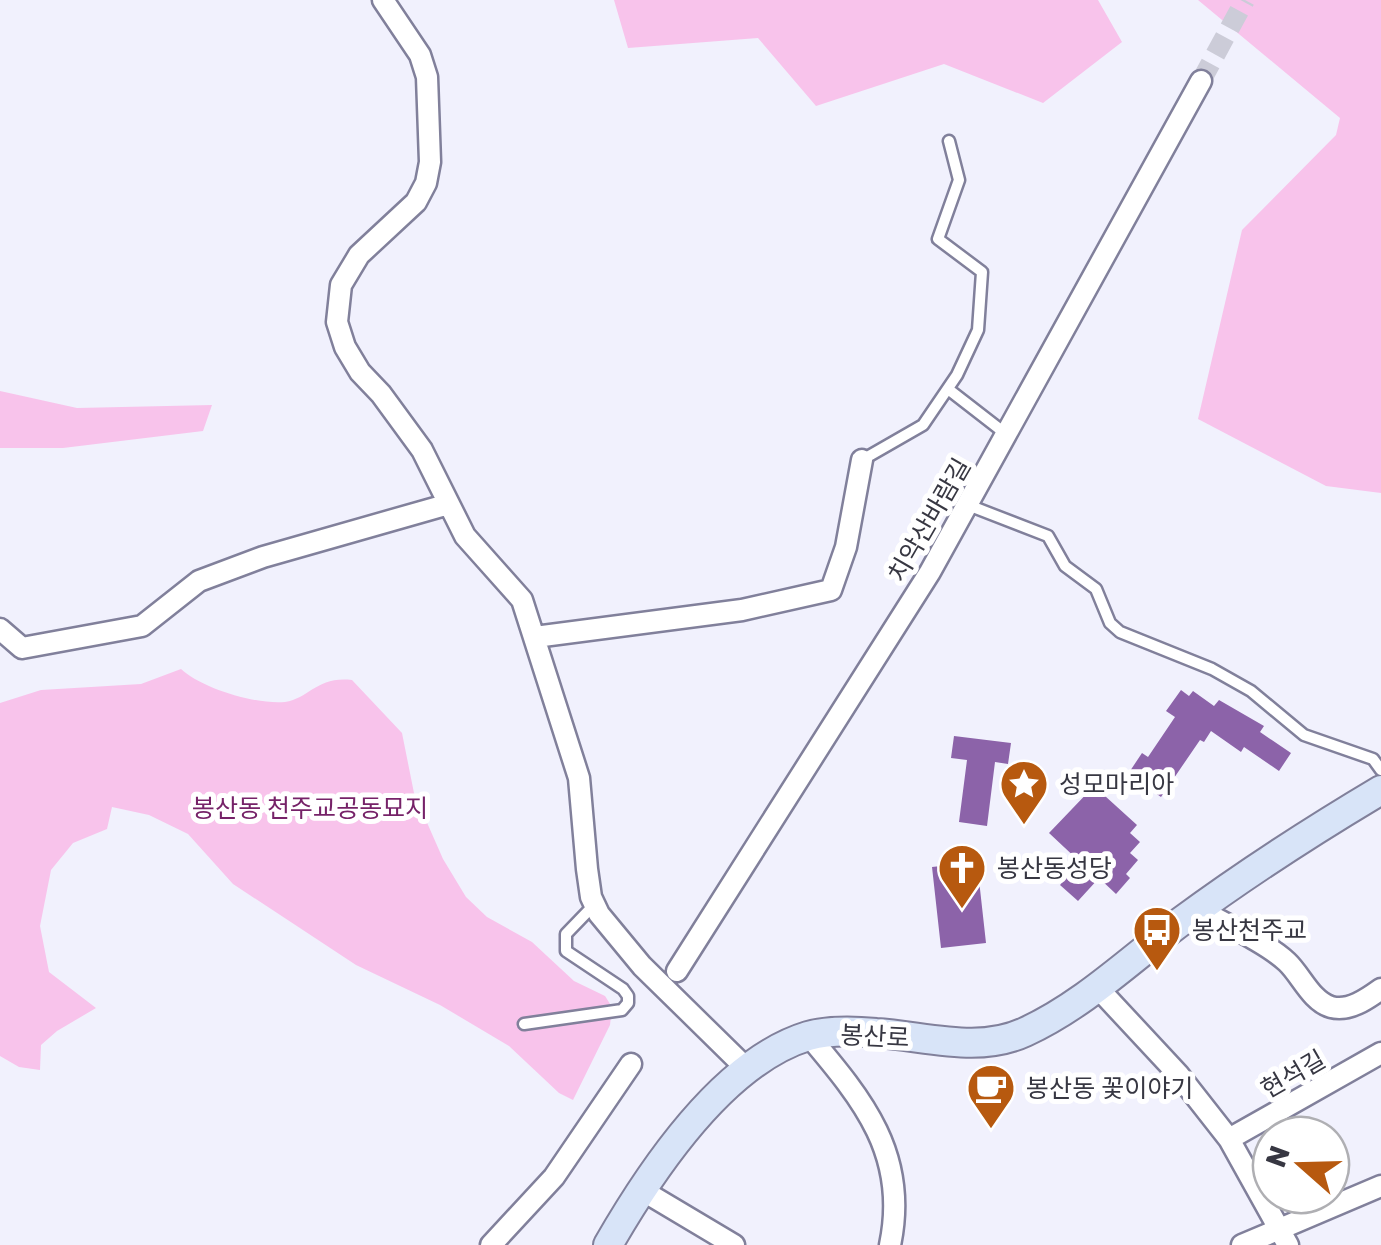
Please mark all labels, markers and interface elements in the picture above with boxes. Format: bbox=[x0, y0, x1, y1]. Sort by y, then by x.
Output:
street label: 치악산바람길 bbox=[882, 453, 976, 587]
place icon: 성모마리아 bbox=[998, 758, 1050, 826]
place label: 성모마리아 bbox=[1059, 770, 1174, 799]
park label: 봉산동 천주교공동묘지 bbox=[192, 794, 428, 823]
church icon: 봉산동성당 bbox=[936, 842, 988, 910]
place label: 봉산동성당 bbox=[997, 854, 1112, 883]
bus stop icon: 봉산천주교 bbox=[1131, 904, 1183, 972]
place label: 봉산천주교 bbox=[1192, 916, 1307, 945]
street label: 봉산로 bbox=[840, 1020, 910, 1053]
street label: 현석길 bbox=[1256, 1045, 1330, 1104]
cafe icon: 봉산동 꽃이야기 bbox=[965, 1062, 1017, 1130]
place label: 봉산동 꽃이야기 bbox=[1026, 1074, 1193, 1103]
north arrow bbox=[1251, 1115, 1351, 1215]
text: N bbox=[1259, 1142, 1297, 1172]

